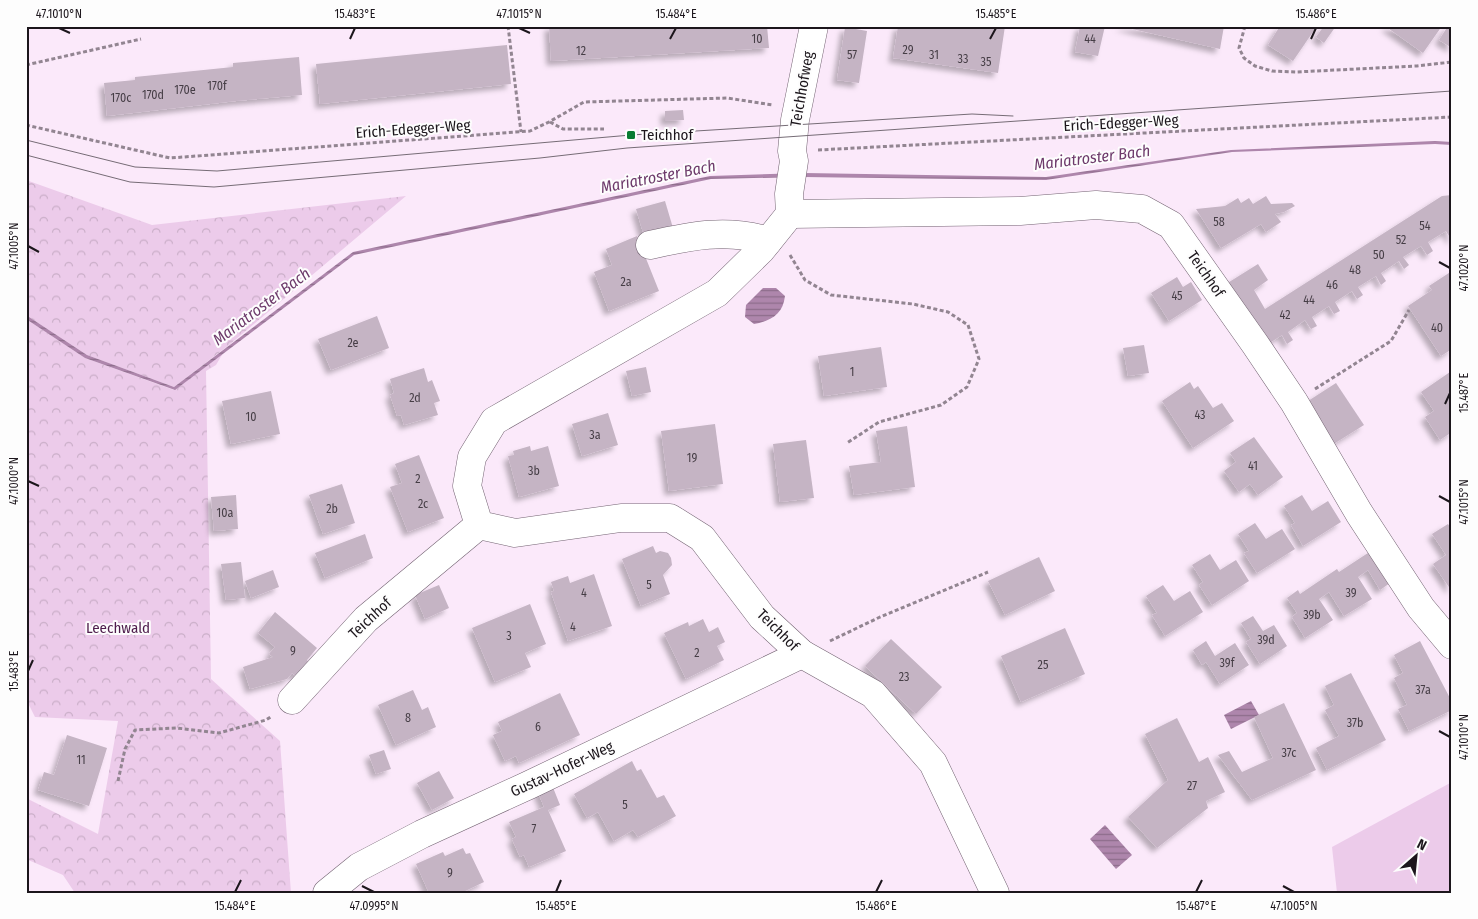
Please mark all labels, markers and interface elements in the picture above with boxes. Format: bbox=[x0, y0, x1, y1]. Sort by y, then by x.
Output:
text: 47.1010°N bbox=[36, 7, 82, 21]
text: 15.483°E bbox=[335, 7, 376, 21]
text: 47.1015°N bbox=[496, 7, 542, 21]
text: 15.484°E bbox=[655, 7, 697, 21]
text: 15.485°E bbox=[976, 7, 1017, 21]
text: 15.486°E bbox=[1295, 7, 1337, 21]
house number: 10 bbox=[752, 32, 762, 46]
house number: 44 bbox=[1084, 32, 1096, 46]
house number: 29 bbox=[902, 43, 914, 57]
house number: 12 bbox=[576, 44, 586, 58]
house number: 57 bbox=[847, 48, 857, 62]
house number: 31 bbox=[929, 48, 939, 62]
street label: Teichhofweg bbox=[787, 50, 817, 128]
house number: 33 bbox=[958, 52, 968, 66]
house number: 35 bbox=[981, 55, 992, 69]
house number: 170f bbox=[207, 79, 228, 93]
house number: 170e bbox=[174, 83, 196, 97]
house number: 170d bbox=[142, 88, 164, 102]
house number: 170c bbox=[111, 91, 131, 105]
street label: Erich-Edegger-Weg bbox=[1063, 111, 1179, 135]
street label: Erich-Edegger-Weg bbox=[355, 116, 471, 142]
place label: Teichhof bbox=[641, 126, 694, 144]
marker: Teichhof bbox=[625, 129, 637, 141]
water label: Mariatroster Bach bbox=[1033, 141, 1151, 174]
water label: Mariatroster Bach bbox=[599, 156, 717, 197]
house number: 58 bbox=[1213, 215, 1225, 229]
house number: 54 bbox=[1419, 219, 1431, 233]
text: 47.1005°N bbox=[7, 222, 21, 270]
house number: 52 bbox=[1396, 233, 1406, 247]
text: 47.1020°N bbox=[1457, 244, 1471, 292]
street label: Teichhof bbox=[1184, 248, 1229, 302]
house number: 50 bbox=[1373, 248, 1385, 262]
house number: 48 bbox=[1349, 263, 1361, 277]
water label: Mariatroster Bach bbox=[209, 264, 314, 349]
house number: 2a bbox=[620, 275, 632, 289]
house number: 46 bbox=[1326, 278, 1338, 292]
house number: 45 bbox=[1171, 289, 1183, 303]
house number: 44 bbox=[1303, 293, 1315, 307]
house number: 42 bbox=[1280, 308, 1290, 322]
house number: 40 bbox=[1431, 321, 1443, 335]
house number: 2e bbox=[348, 336, 359, 350]
house number: 1 bbox=[850, 365, 854, 379]
text: 15.487°E bbox=[1457, 373, 1471, 413]
house number: 2d bbox=[409, 391, 421, 405]
house number: 43 bbox=[1194, 408, 1206, 422]
house number: 10 bbox=[246, 410, 256, 424]
house number: 3a bbox=[589, 428, 601, 442]
house number: 19 bbox=[687, 451, 697, 465]
text: 47.1000°N bbox=[7, 457, 21, 505]
house number: 41 bbox=[1248, 459, 1258, 473]
house number: 3b bbox=[528, 464, 540, 478]
house number: 2 bbox=[415, 472, 421, 486]
text: 47.1015°N bbox=[1457, 479, 1471, 525]
house number: 2c bbox=[418, 497, 428, 511]
house number: 2b bbox=[326, 502, 338, 516]
house number: 10a bbox=[217, 506, 234, 520]
house number: 5 bbox=[646, 578, 652, 592]
house number: 4 bbox=[581, 586, 587, 600]
house number: 39 bbox=[1345, 586, 1357, 600]
street label: Teichhof bbox=[345, 593, 396, 642]
street label: Teichhof bbox=[753, 605, 804, 656]
house number: 39b bbox=[1303, 608, 1321, 622]
park label: Leechwald bbox=[86, 619, 150, 637]
house number: 4 bbox=[570, 620, 576, 634]
house number: 3 bbox=[506, 629, 512, 643]
house number: 39d bbox=[1257, 633, 1275, 647]
house number: 9 bbox=[290, 644, 296, 658]
house number: 2 bbox=[694, 646, 700, 660]
text: 15.483°E bbox=[7, 650, 21, 691]
house number: 39f bbox=[1220, 656, 1236, 670]
house number: 25 bbox=[1038, 658, 1049, 672]
house number: 23 bbox=[899, 670, 909, 684]
house number: 37a bbox=[1415, 683, 1431, 697]
house number: 8 bbox=[405, 711, 411, 725]
text: 47.1010°N bbox=[1457, 714, 1471, 760]
house number: 37b bbox=[1347, 716, 1363, 730]
house number: 6 bbox=[535, 720, 541, 734]
street label: Gustav-Hofer-Weg bbox=[508, 737, 616, 801]
house number: 37c bbox=[1282, 746, 1297, 760]
house number: 11 bbox=[76, 753, 86, 767]
house number: 27 bbox=[1187, 779, 1197, 793]
house number: 5 bbox=[622, 798, 628, 812]
house number: 7 bbox=[532, 822, 537, 836]
north arrow bbox=[1390, 832, 1440, 882]
text: N bbox=[1414, 835, 1429, 854]
house number: 9 bbox=[447, 866, 453, 880]
text: 15.484°E bbox=[214, 899, 256, 913]
text: 47.0995°N bbox=[350, 899, 398, 913]
text: 15.485°E bbox=[536, 899, 577, 913]
text: 15.486°E bbox=[855, 899, 897, 913]
text: 15.487°E bbox=[1176, 899, 1216, 913]
text: 47.1005°N bbox=[1270, 899, 1318, 913]

